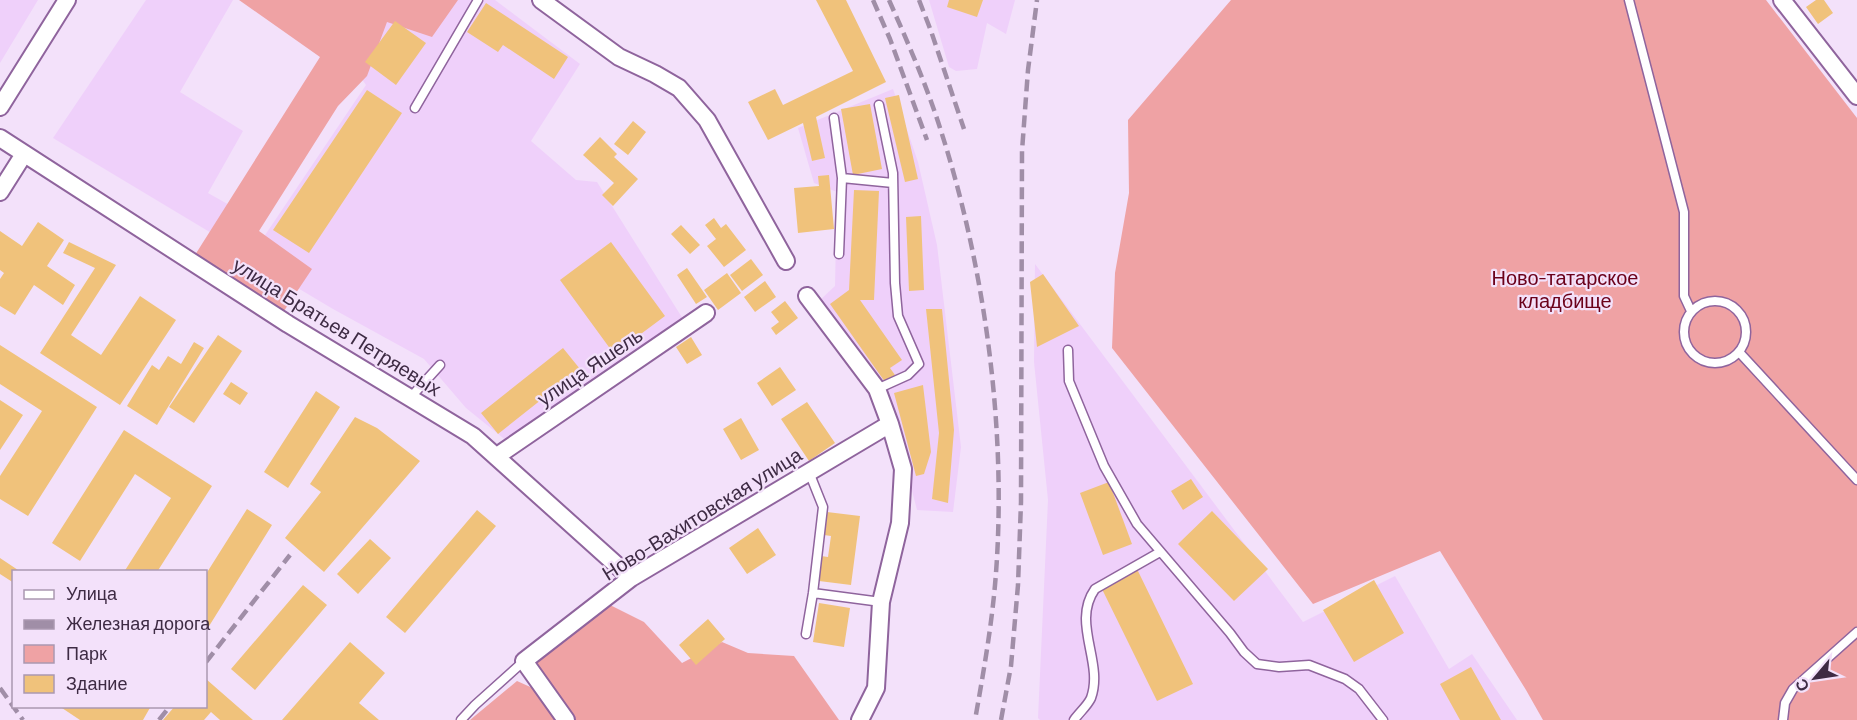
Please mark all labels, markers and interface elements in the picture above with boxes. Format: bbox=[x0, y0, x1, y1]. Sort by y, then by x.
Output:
street label: улица Братьев Петряевых bbox=[229, 252, 446, 400]
park label: Ново-татарское кладбище bbox=[1492, 265, 1639, 312]
street label: улица Яшель bbox=[532, 322, 647, 410]
street label: Ново-Вахитовская улица bbox=[597, 441, 807, 585]
legend bbox=[12, 570, 207, 708]
text: Улица bbox=[66, 582, 118, 604]
text: Железная дорога bbox=[66, 612, 211, 634]
text: Парк bbox=[66, 642, 107, 664]
north arrow bbox=[1785, 648, 1845, 708]
text: Здание bbox=[66, 672, 127, 694]
text: С bbox=[1790, 675, 1813, 695]

